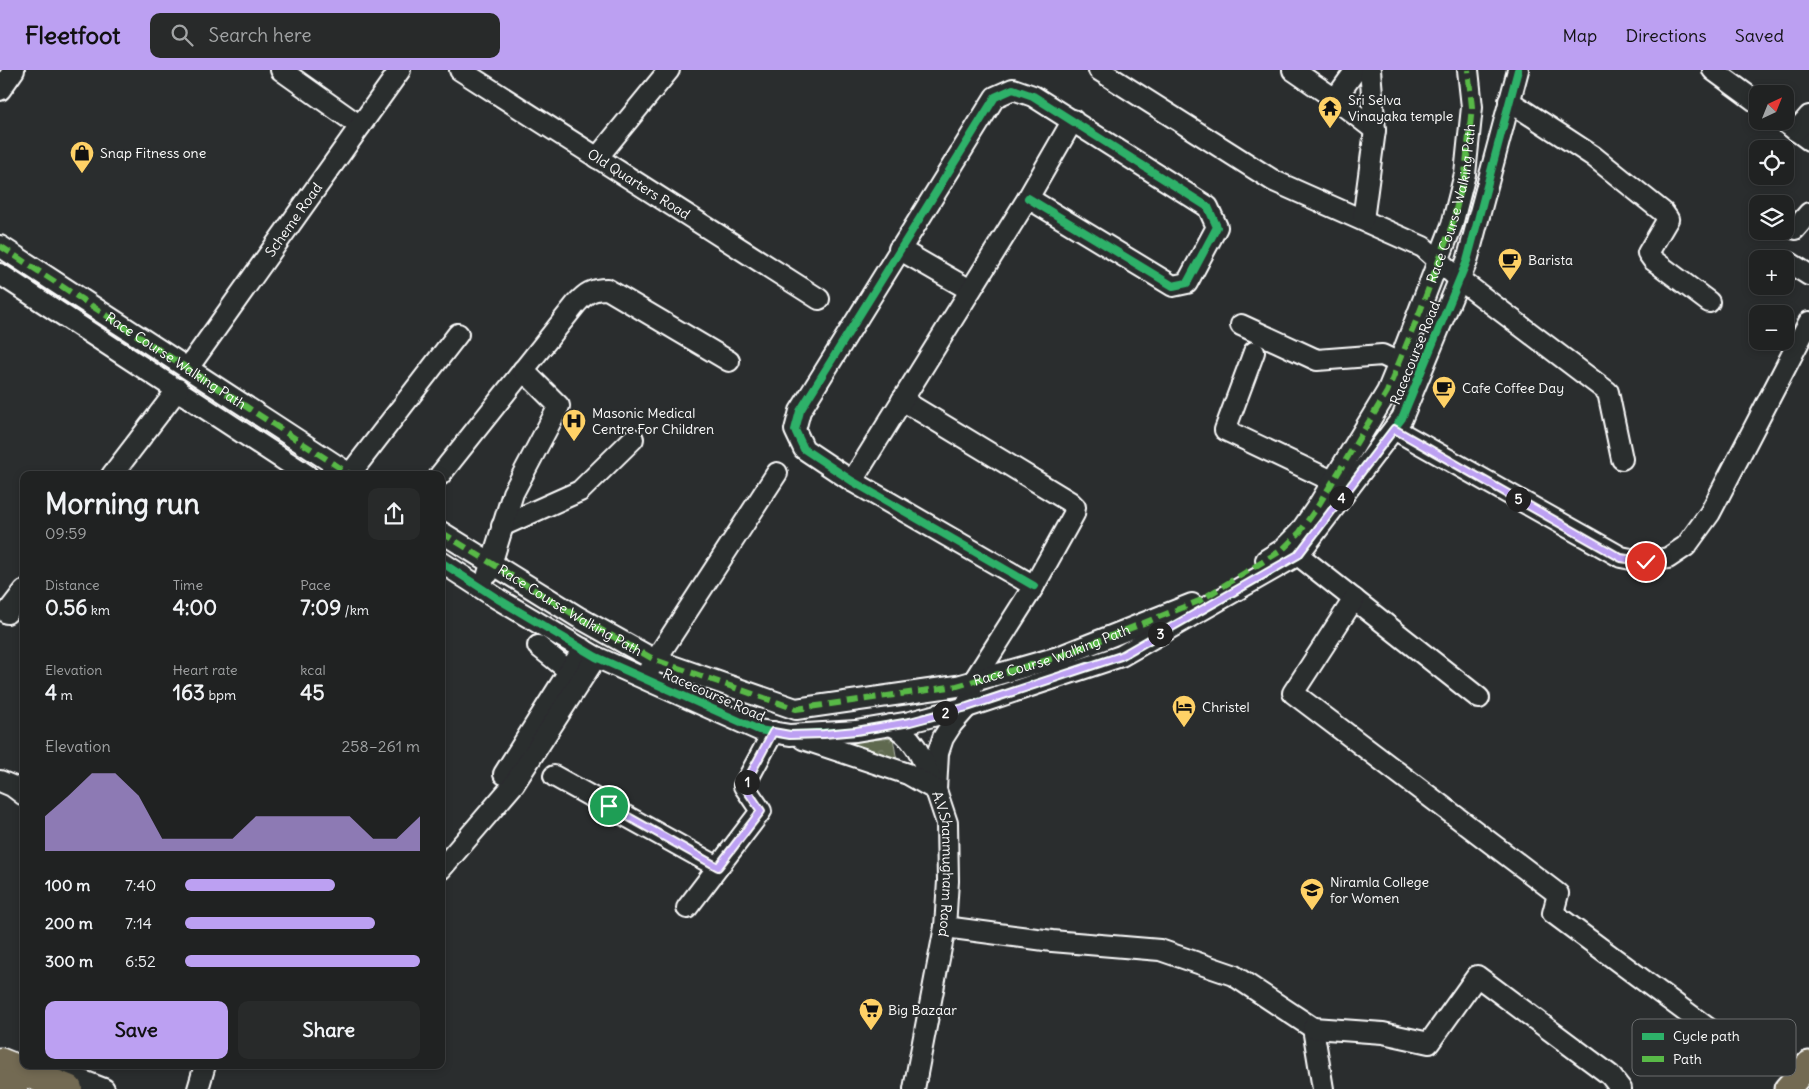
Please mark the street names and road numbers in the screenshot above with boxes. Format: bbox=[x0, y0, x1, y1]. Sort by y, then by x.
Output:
street label: Race Course Walking Path bbox=[1422, 123, 1479, 286]
street label: Old Quarters Road bbox=[584, 145, 693, 223]
street label: Scheme Road bbox=[261, 179, 326, 260]
street label: Racecourse Road bbox=[1386, 299, 1444, 407]
street label: Race Course Walking Path bbox=[102, 308, 250, 413]
street label: Race Course Walking Path bbox=[495, 561, 645, 660]
street label: Race Course Walking Path bbox=[971, 620, 1133, 690]
street label: Racecourse Road bbox=[660, 664, 768, 726]
street label: A.V.Shanmugham Raod bbox=[928, 789, 957, 938]

